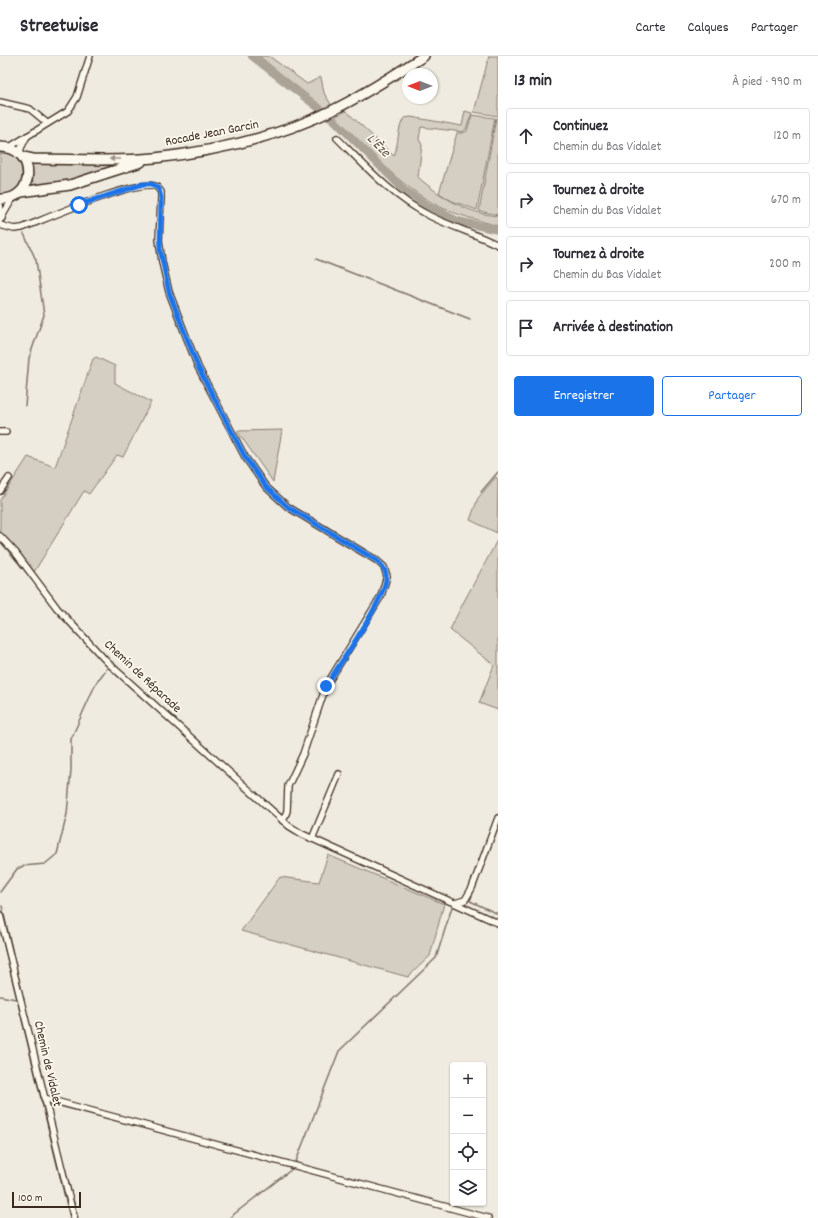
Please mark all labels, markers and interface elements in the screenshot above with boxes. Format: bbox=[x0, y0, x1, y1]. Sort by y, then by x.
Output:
text: Streetwise bbox=[20, 14, 98, 41]
text: Carte bbox=[636, 18, 666, 38]
text: Calques bbox=[688, 18, 729, 38]
text: Partager bbox=[751, 18, 798, 38]
north arrow bbox=[402, 68, 438, 104]
text: 13 min bbox=[514, 70, 552, 94]
text: À pied · 990 m bbox=[732, 73, 802, 92]
street label: Rocade Jean Garcin bbox=[164, 116, 260, 152]
text: Continuez bbox=[553, 116, 608, 138]
icon: ahead bbox=[515, 125, 537, 147]
text: 120 m bbox=[773, 127, 801, 146]
water label: L'Èze bbox=[362, 130, 395, 163]
text: Chemin du Bas Vidalet bbox=[553, 138, 661, 157]
one-way arrow bbox=[108, 156, 121, 162]
text: Tournez à droite bbox=[553, 180, 644, 202]
icon: right bbox=[515, 189, 537, 211]
text: 670 m bbox=[771, 191, 801, 210]
route start bbox=[70, 196, 88, 214]
text: Chemin du Bas Vidalet bbox=[553, 202, 661, 221]
text: Tournez à droite bbox=[553, 244, 644, 266]
icon: right bbox=[515, 253, 537, 275]
text: 200 m bbox=[769, 255, 801, 274]
text: Chemin du Bas Vidalet bbox=[553, 266, 661, 285]
icon: arrive bbox=[515, 317, 537, 339]
text: Arrivée à destination bbox=[553, 317, 673, 339]
button: Enregistrer bbox=[514, 376, 654, 416]
button: Partager bbox=[662, 376, 802, 416]
street label: Chemin de Réparade bbox=[99, 636, 185, 718]
route end bbox=[317, 677, 335, 695]
street label: Chemin de Vidalet bbox=[28, 1019, 66, 1109]
map controls bbox=[450, 1062, 486, 1206]
button: + bbox=[450, 1062, 486, 1098]
button: − bbox=[450, 1098, 486, 1134]
button: locate bbox=[450, 1134, 486, 1170]
button: layers bbox=[450, 1170, 486, 1206]
scale bar bbox=[12, 1190, 81, 1209]
text: 100 m bbox=[18, 1191, 42, 1207]

